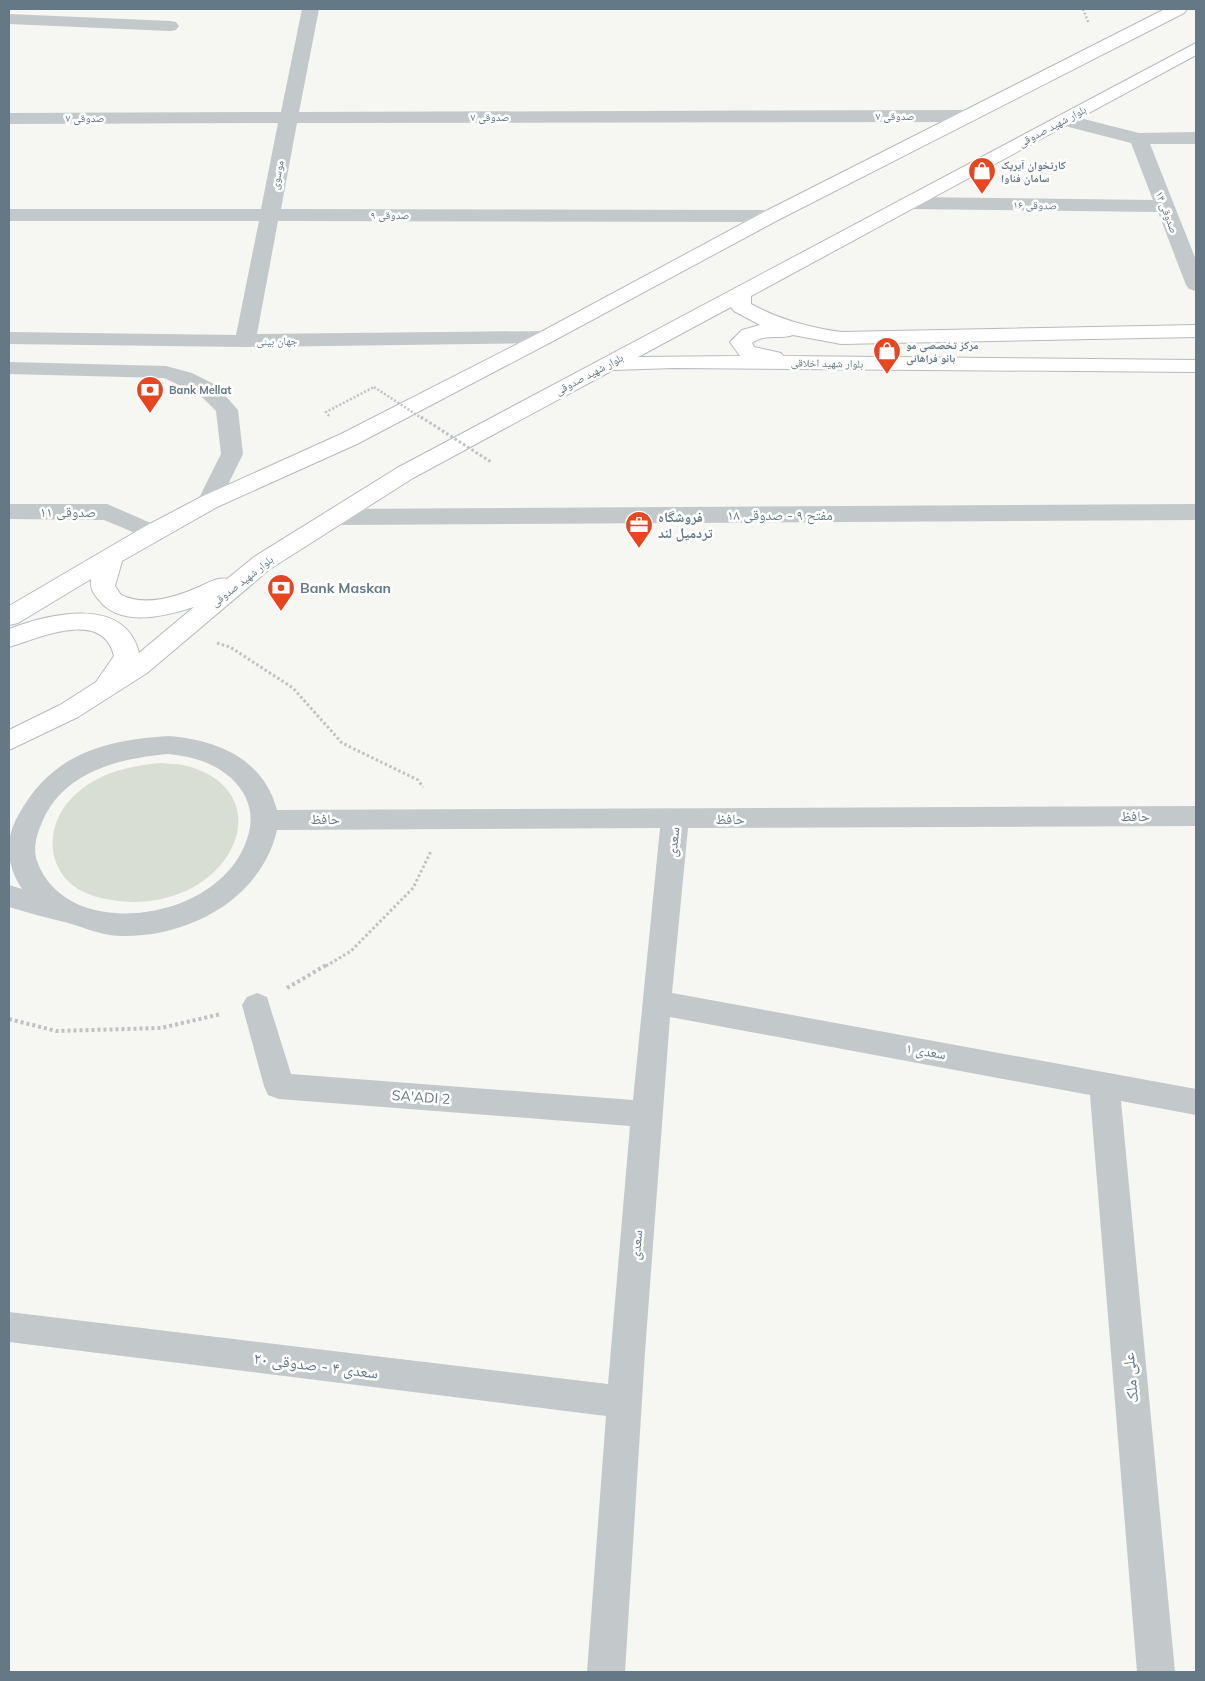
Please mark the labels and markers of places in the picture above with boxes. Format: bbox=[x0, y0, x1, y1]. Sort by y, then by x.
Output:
shop icon: کارتخوان آیریک سامان فناوا bbox=[967, 156, 997, 195]
place label: کارتخوان آیریک سامان فناوا bbox=[1001, 158, 1066, 186]
shop icon: مرکز تخصصی مو بانو فراهانی bbox=[872, 336, 902, 375]
place label: مرکز تخصصی مو بانو فراهانی bbox=[906, 338, 979, 366]
bank icon: Bank Mellat bbox=[135, 375, 165, 414]
place label: Bank Mellat bbox=[169, 383, 231, 397]
place label: فروشگاه تردمیل لند bbox=[658, 508, 713, 542]
office icon: فروشگاه تردمیل لند bbox=[624, 510, 654, 549]
bank icon: Bank Maskan bbox=[266, 573, 296, 612]
place label: Bank Maskan bbox=[300, 579, 391, 597]

